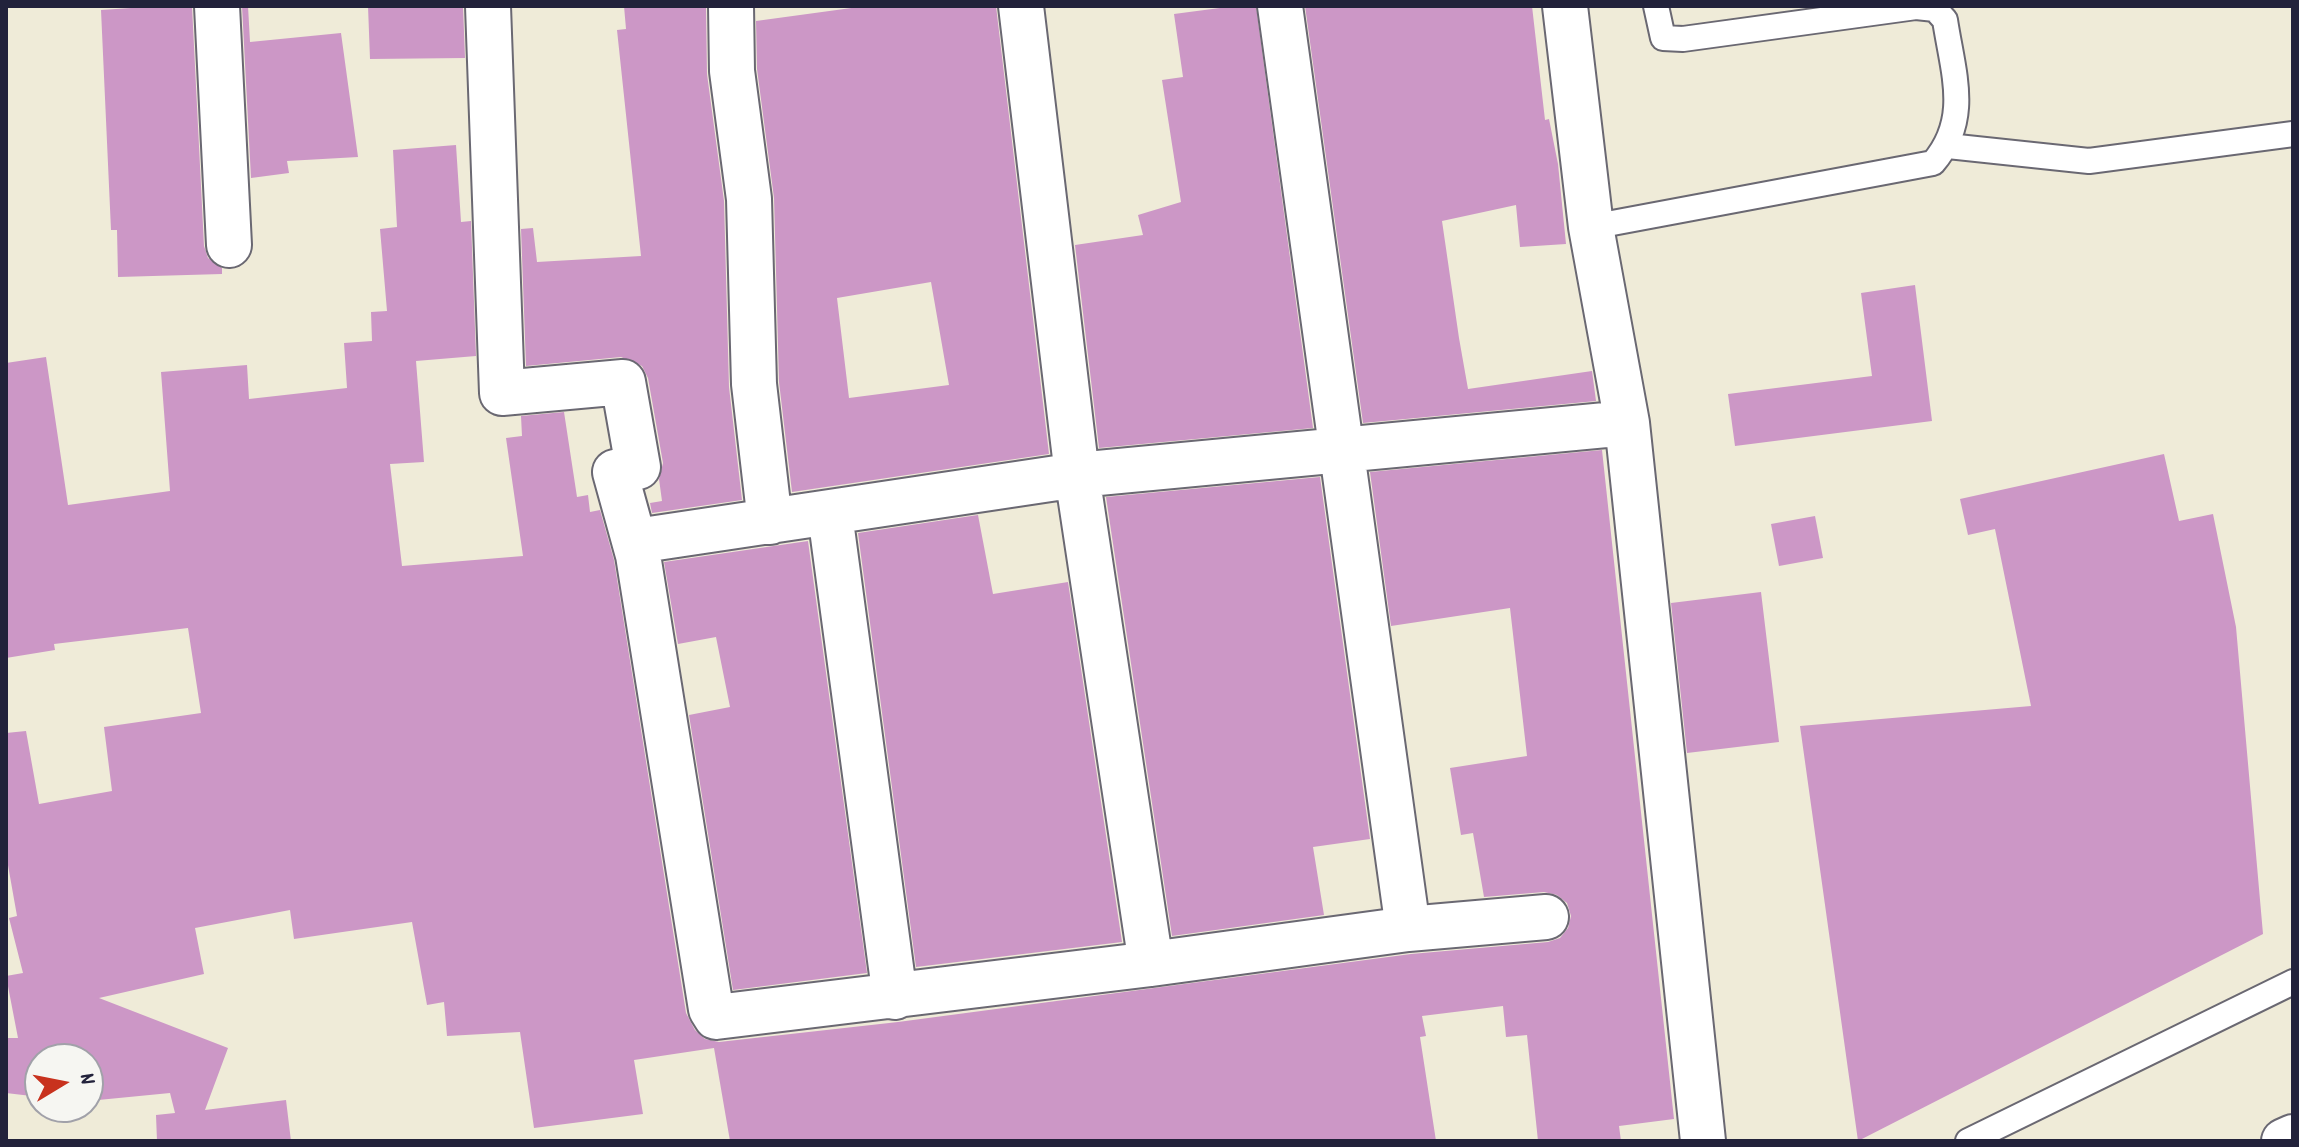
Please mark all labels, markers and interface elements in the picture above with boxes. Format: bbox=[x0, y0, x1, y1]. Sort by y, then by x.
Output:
north arrow bbox=[24, 1043, 104, 1123]
text: N bbox=[70, 1071, 102, 1087]

